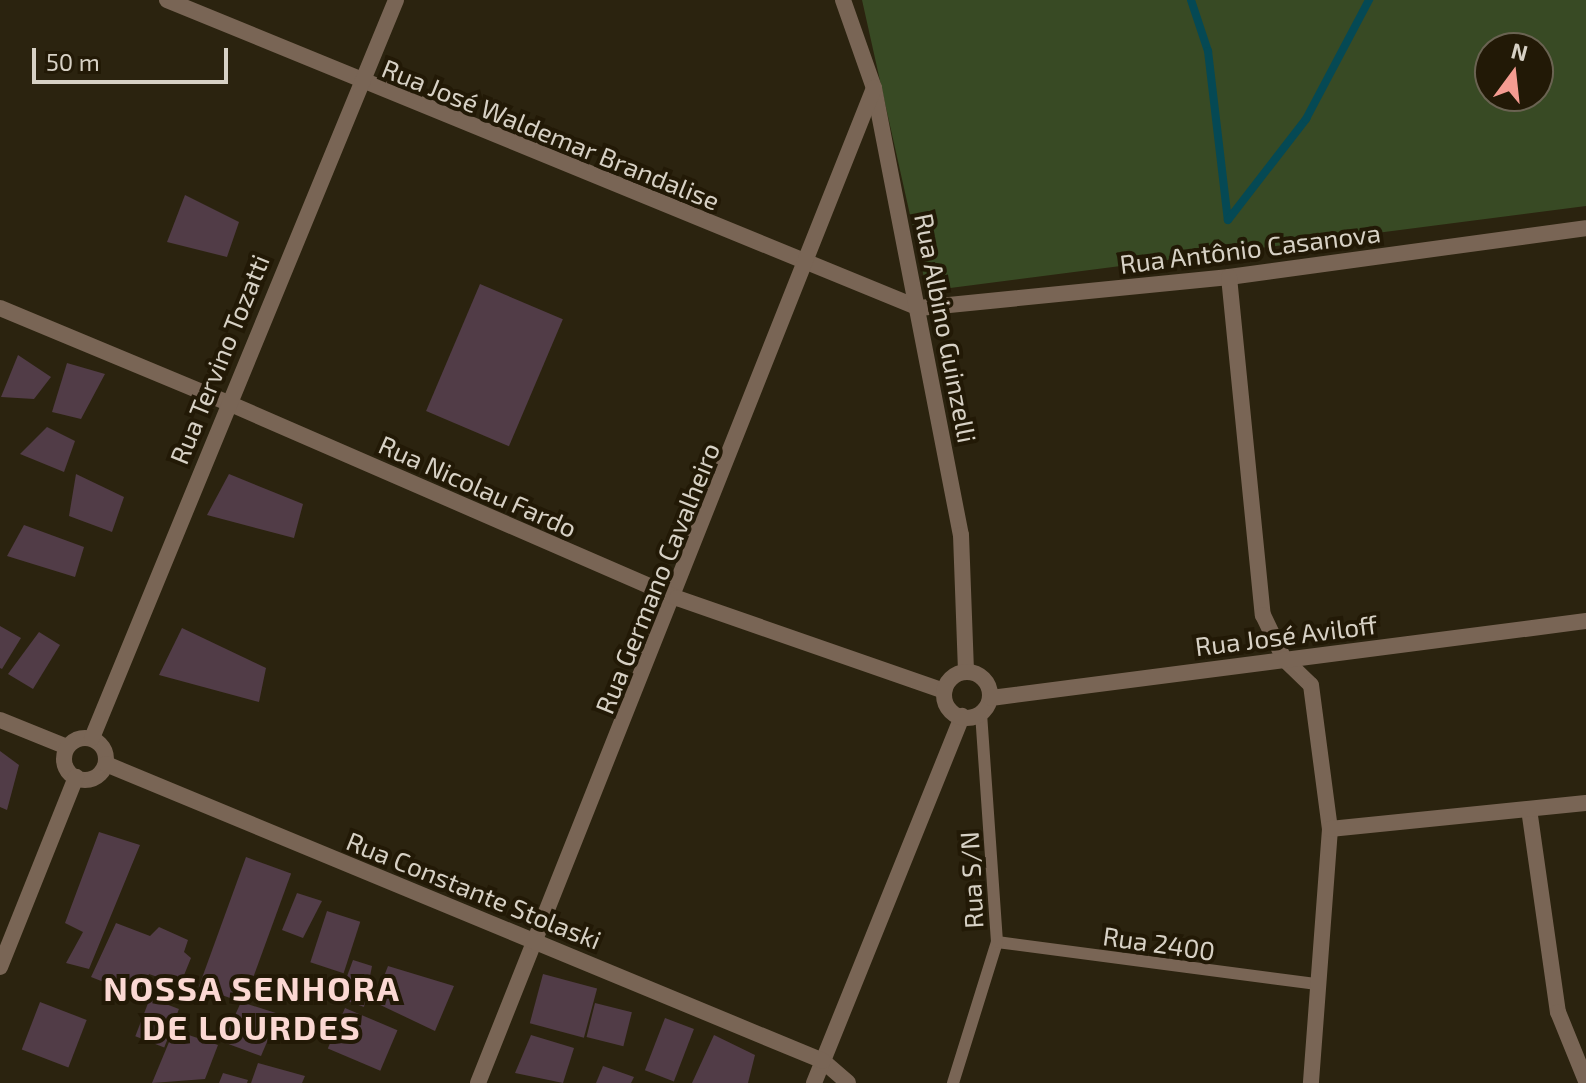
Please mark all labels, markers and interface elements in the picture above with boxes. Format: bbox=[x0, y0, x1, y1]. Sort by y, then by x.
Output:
scale bar bbox=[36, 32, 232, 82]
north arrow bbox=[1474, 32, 1554, 112]
text: N bbox=[1509, 36, 1531, 65]
text: 50 m bbox=[46, 47, 100, 76]
street label: Rua José Waldemar Brandalise bbox=[377, 52, 725, 216]
street label: Rua Albino Guinzelli bbox=[908, 210, 984, 446]
street label: Rua Antônio Casanova bbox=[1117, 216, 1383, 280]
street label: Rua Tervino Tozatti bbox=[163, 249, 275, 469]
street label: Rua Nicolau Fardo bbox=[374, 428, 582, 544]
street label: Rua Germano Cavalheiro bbox=[588, 438, 726, 718]
street label: Rua José Aviloff bbox=[1193, 608, 1379, 662]
street label: Rua Constante Stolaski bbox=[342, 825, 606, 955]
street label: Rua S/N bbox=[953, 831, 989, 929]
street label: Rua 2400 bbox=[1101, 920, 1217, 966]
district label: NOSSA SENHORA DE LOURDES bbox=[103, 967, 401, 1046]

